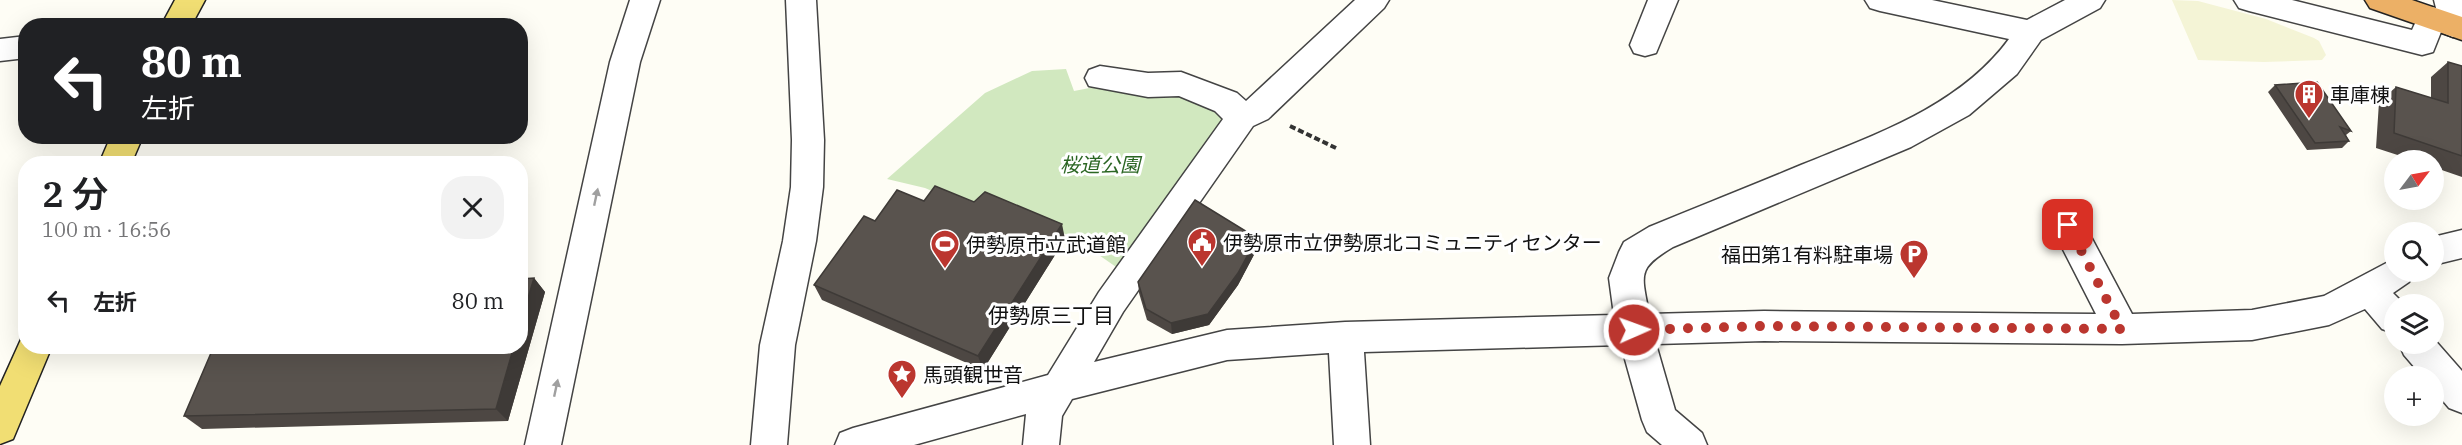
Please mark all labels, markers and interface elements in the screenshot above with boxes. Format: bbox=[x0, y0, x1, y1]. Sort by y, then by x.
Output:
text: 80 m bbox=[141, 34, 242, 89]
icon: left bbox=[42, 42, 120, 120]
building icon: 車庫棟 bbox=[2293, 78, 2325, 120]
place label: 車庫棟 bbox=[2330, 81, 2390, 108]
text: 左折 bbox=[141, 90, 195, 125]
north arrow bbox=[2384, 150, 2444, 210]
map controls bbox=[2384, 150, 2444, 426]
park label: 桜道公園 bbox=[1060, 151, 1143, 178]
text: 2 分 bbox=[42, 170, 108, 217]
button: close bbox=[441, 176, 504, 239]
one-way arrow bbox=[592, 188, 602, 206]
pin bbox=[2042, 199, 2093, 250]
icon: arrive bbox=[2051, 208, 2084, 241]
text: 100 m · 16:56 bbox=[42, 216, 171, 243]
button: search bbox=[2384, 222, 2444, 282]
public building icon: 伊勢原市立伊勢原北コミュニティセンター bbox=[1186, 226, 1218, 268]
sports icon: 伊勢原市立武道館 bbox=[929, 228, 961, 270]
place label: 伊勢原市立伊勢原北コミュニティセンター bbox=[1223, 229, 1602, 256]
place label: 伊勢原市立武道館 bbox=[966, 231, 1126, 258]
parking icon: 福田第1有料駐車場 bbox=[1898, 238, 1930, 280]
place label: 福田第1有料駐車場 bbox=[1721, 241, 1893, 268]
icon: left bbox=[42, 284, 75, 317]
text: 80 m bbox=[452, 286, 504, 315]
text: 左折 bbox=[93, 287, 137, 316]
button: layers bbox=[2384, 294, 2444, 354]
position arrow bbox=[1602, 298, 1666, 362]
district label: 伊勢原三丁目 bbox=[988, 301, 1114, 329]
place icon: 馬頭観世音 bbox=[886, 358, 918, 400]
place label: 馬頭観世音 bbox=[923, 361, 1023, 388]
button: + bbox=[2384, 366, 2444, 426]
one-way arrow bbox=[551, 379, 561, 397]

